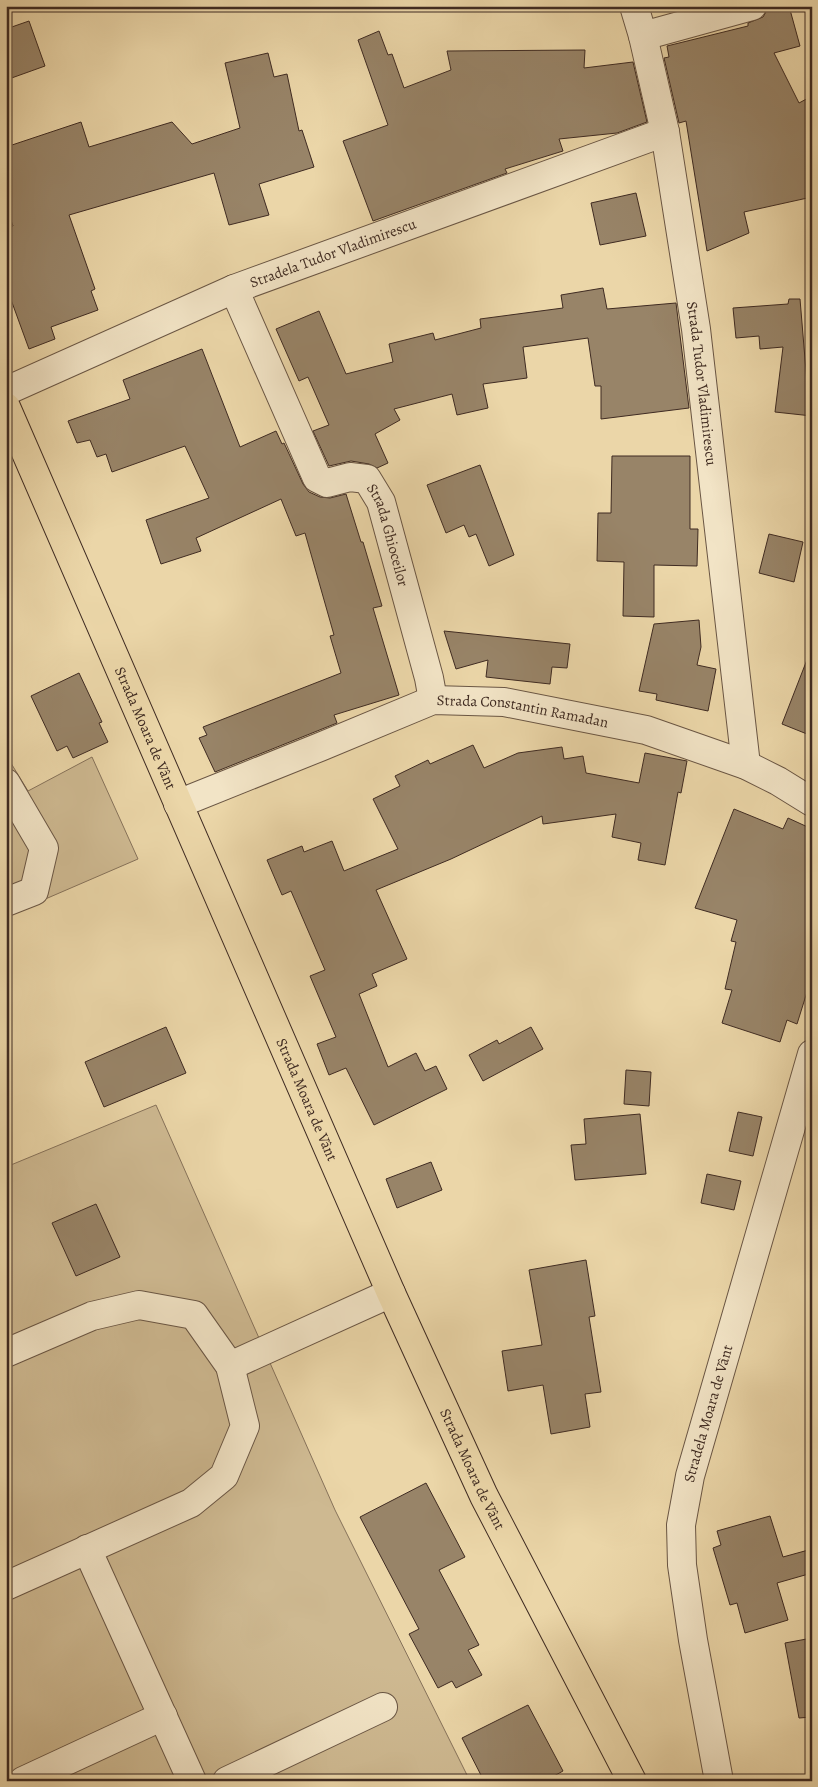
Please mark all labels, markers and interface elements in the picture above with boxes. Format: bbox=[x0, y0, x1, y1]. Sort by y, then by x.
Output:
street label: Stradela Tudor Vladimirescu bbox=[247, 213, 420, 292]
street label: Strada Tudor Vladimirescu bbox=[682, 300, 722, 468]
street label: Strada Ghioceilor bbox=[362, 480, 414, 589]
street label: Strada Moara de Vânt bbox=[110, 664, 181, 793]
street label: Strada Constantin Ramadan bbox=[436, 690, 610, 732]
street label: Strada Moara de Vânt bbox=[271, 1035, 342, 1164]
street label: Stradela Moara de Vânt bbox=[679, 1342, 737, 1484]
street label: Strada Moara de Vânt bbox=[435, 1405, 510, 1533]

